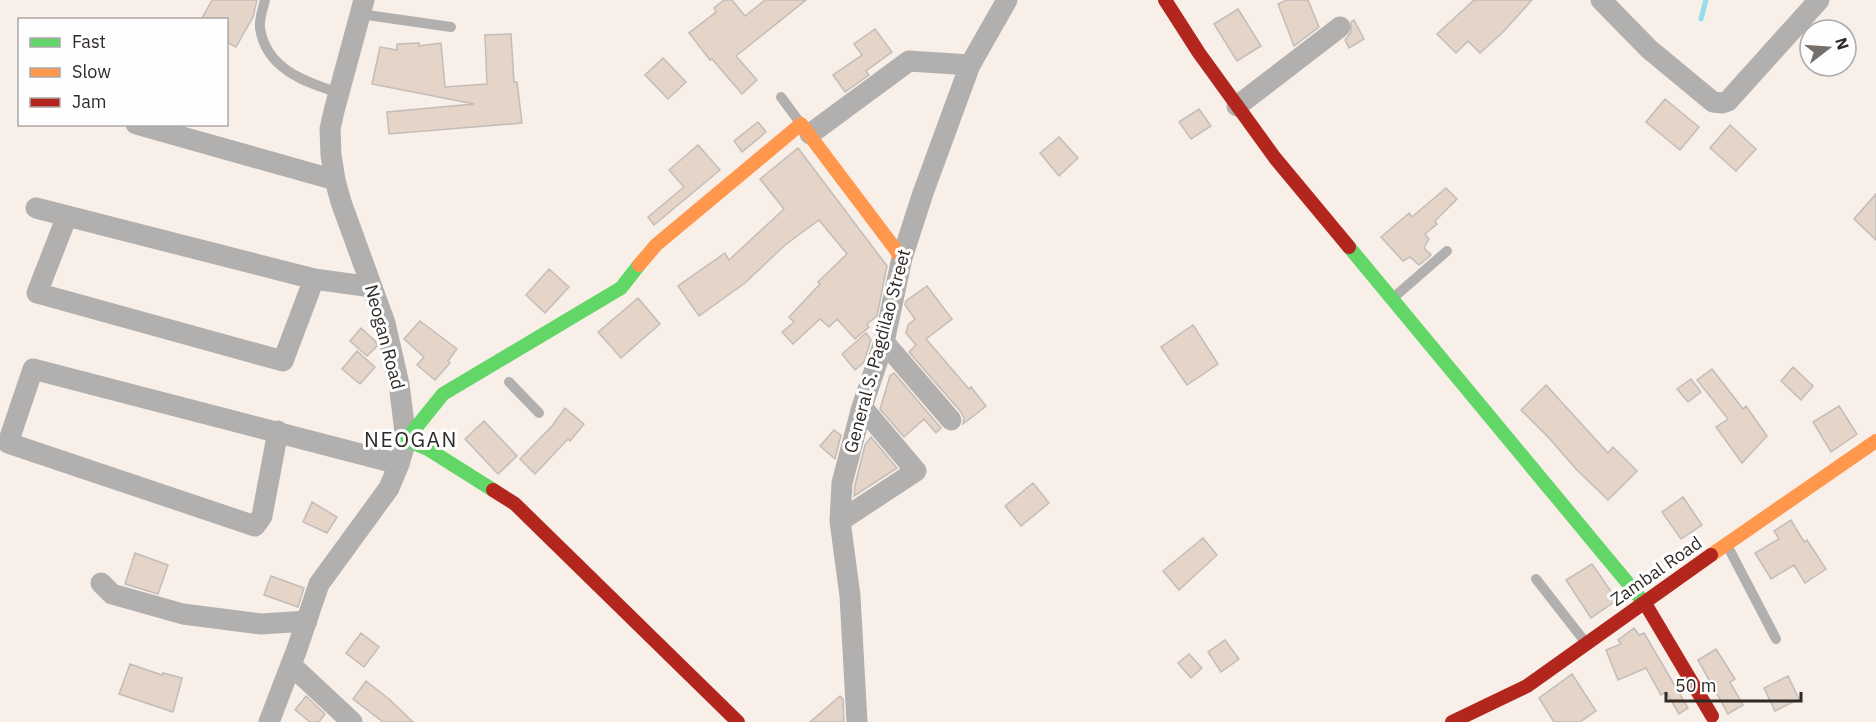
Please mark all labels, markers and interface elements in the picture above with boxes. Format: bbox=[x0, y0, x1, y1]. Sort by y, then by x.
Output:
legend bbox=[18, 18, 228, 126]
north arrow bbox=[1798, 18, 1858, 78]
text: Fast bbox=[72, 30, 106, 53]
text: N bbox=[1831, 35, 1854, 52]
text: Slow bbox=[72, 60, 111, 83]
text: Jam bbox=[72, 90, 107, 113]
street label: General S. Pagdilao Street bbox=[839, 246, 915, 456]
street label: Neogan Road bbox=[360, 282, 410, 392]
district label: NEOGAN bbox=[364, 425, 458, 453]
street label: Zambal Road bbox=[1606, 531, 1706, 611]
scale bar bbox=[1666, 665, 1801, 703]
text: 50 m bbox=[1675, 674, 1717, 697]

